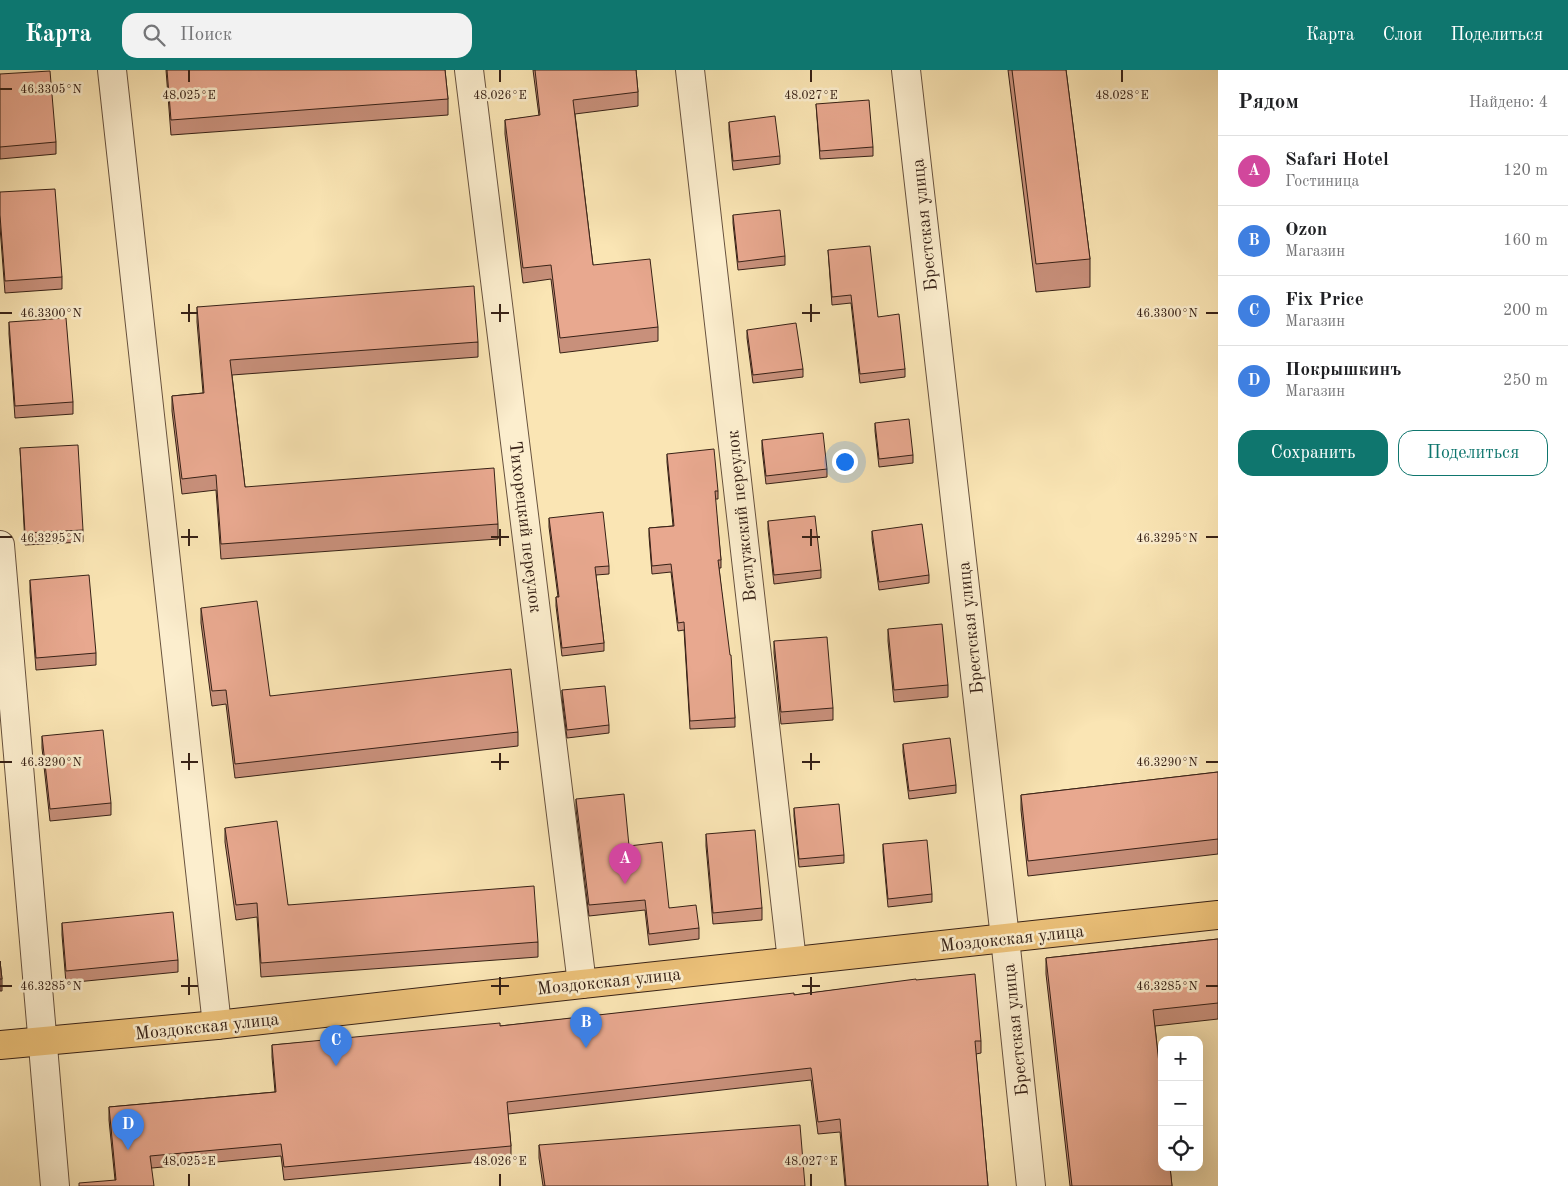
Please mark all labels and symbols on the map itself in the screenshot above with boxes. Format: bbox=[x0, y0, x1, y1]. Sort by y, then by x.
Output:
text: 46.3305°N bbox=[20, 83, 82, 96]
text: 48.025°E bbox=[162, 89, 216, 102]
text: 48.026°E bbox=[473, 90, 527, 102]
text: 48.027°E bbox=[784, 90, 838, 102]
text: 48.028°E bbox=[1095, 90, 1149, 102]
street label: Брестская улица bbox=[909, 158, 941, 292]
text: 46.3300°N bbox=[20, 308, 82, 320]
text: 46.3300°N bbox=[1136, 308, 1198, 320]
street label: Ветлужский переулок bbox=[724, 429, 760, 603]
street label: Тихорецкий переулок bbox=[506, 440, 544, 614]
your location bbox=[832, 449, 858, 475]
text: 46.3295°N bbox=[20, 532, 82, 545]
text: 46.3295°N bbox=[1136, 532, 1198, 545]
street label: Брестская улица bbox=[955, 561, 987, 695]
text: 46.3290°N bbox=[20, 757, 82, 769]
text: 46.3290°N bbox=[1136, 757, 1198, 769]
pin: A bbox=[609, 843, 641, 884]
street label: Моздокская улица bbox=[939, 922, 1085, 956]
street label: Брестская улица bbox=[1000, 963, 1032, 1097]
street label: Моздокская улица bbox=[536, 965, 682, 999]
text: 46.3285°N bbox=[20, 980, 82, 993]
text: 46.3285°N bbox=[1136, 980, 1198, 993]
pin: B bbox=[570, 1007, 602, 1048]
street label: Моздокская улица bbox=[134, 1010, 280, 1044]
pin: C bbox=[320, 1025, 352, 1066]
pin: D bbox=[112, 1109, 144, 1150]
text: 48.025°E bbox=[162, 1155, 216, 1168]
text: 48.026°E bbox=[473, 1156, 527, 1168]
text: 48.027°E bbox=[784, 1156, 838, 1168]

